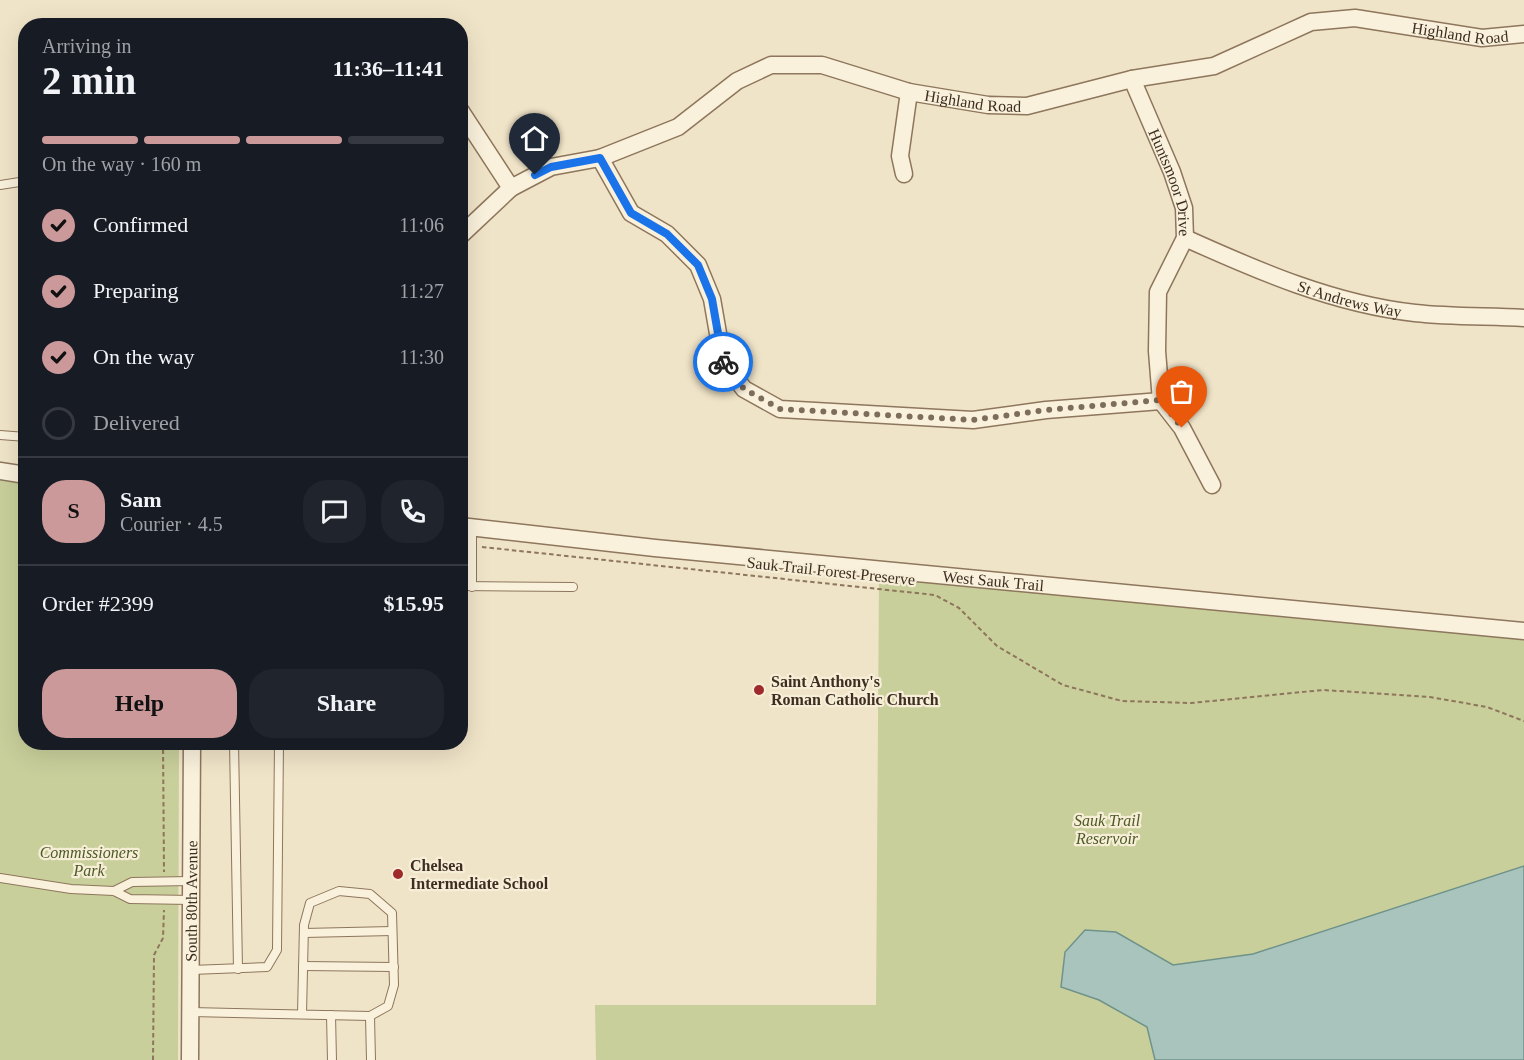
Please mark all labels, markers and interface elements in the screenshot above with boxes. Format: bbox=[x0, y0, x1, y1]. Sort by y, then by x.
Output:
street label: Highland Road bbox=[1411, 19, 1509, 47]
text: Arriving in bbox=[42, 35, 131, 57]
text: 11:36–11:41 bbox=[333, 56, 444, 81]
text: 2 min bbox=[42, 59, 136, 102]
street label: Highland Road bbox=[923, 86, 1021, 114]
pin bbox=[509, 113, 560, 175]
icon: home bbox=[518, 122, 551, 155]
street label: Huntsmoor Drive bbox=[1146, 126, 1193, 236]
text: On the way · 160 m bbox=[42, 153, 201, 175]
icon: check bbox=[42, 209, 75, 242]
text: Confirmed bbox=[93, 212, 188, 237]
text: 11:06 bbox=[399, 214, 444, 236]
icon: check bbox=[42, 275, 75, 308]
street label: St Andrews Way bbox=[1295, 277, 1403, 321]
text: Preparing bbox=[93, 278, 179, 303]
text: 11:27 bbox=[399, 280, 444, 302]
courier bbox=[693, 332, 753, 392]
icon: check bbox=[42, 341, 75, 374]
text: On the way bbox=[93, 344, 194, 369]
text: 11:30 bbox=[399, 346, 444, 368]
icon: bike bbox=[707, 346, 740, 379]
pin bbox=[1156, 366, 1207, 428]
icon: bag bbox=[1165, 375, 1198, 408]
text: Delivered bbox=[93, 410, 180, 435]
button: chat bbox=[303, 480, 366, 543]
button: phone bbox=[381, 480, 444, 543]
text: Sam bbox=[120, 487, 162, 512]
text: S bbox=[67, 498, 80, 523]
text: Courier · 4.5 bbox=[120, 513, 223, 535]
street label: Sauk Trail Forest Preserve bbox=[746, 554, 916, 588]
street label: West Sauk Trail bbox=[942, 567, 1045, 594]
text: Order #2399 bbox=[42, 591, 154, 616]
text: $15.95 bbox=[384, 591, 444, 616]
button: Help bbox=[42, 669, 237, 738]
button: Share bbox=[249, 669, 444, 738]
place label: Saint Anthony's Roman Catholic Church bbox=[771, 673, 939, 708]
marker: Saint Anthony's Roman Catholic Church bbox=[752, 683, 766, 697]
park label: Sauk Trail Reservoir bbox=[1074, 812, 1141, 847]
street label: South 80th Avenue bbox=[182, 840, 200, 962]
park label: Commissioners Park bbox=[40, 844, 138, 879]
place label: Chelsea Intermediate School bbox=[410, 857, 549, 892]
marker: Chelsea Intermediate School bbox=[391, 867, 405, 881]

